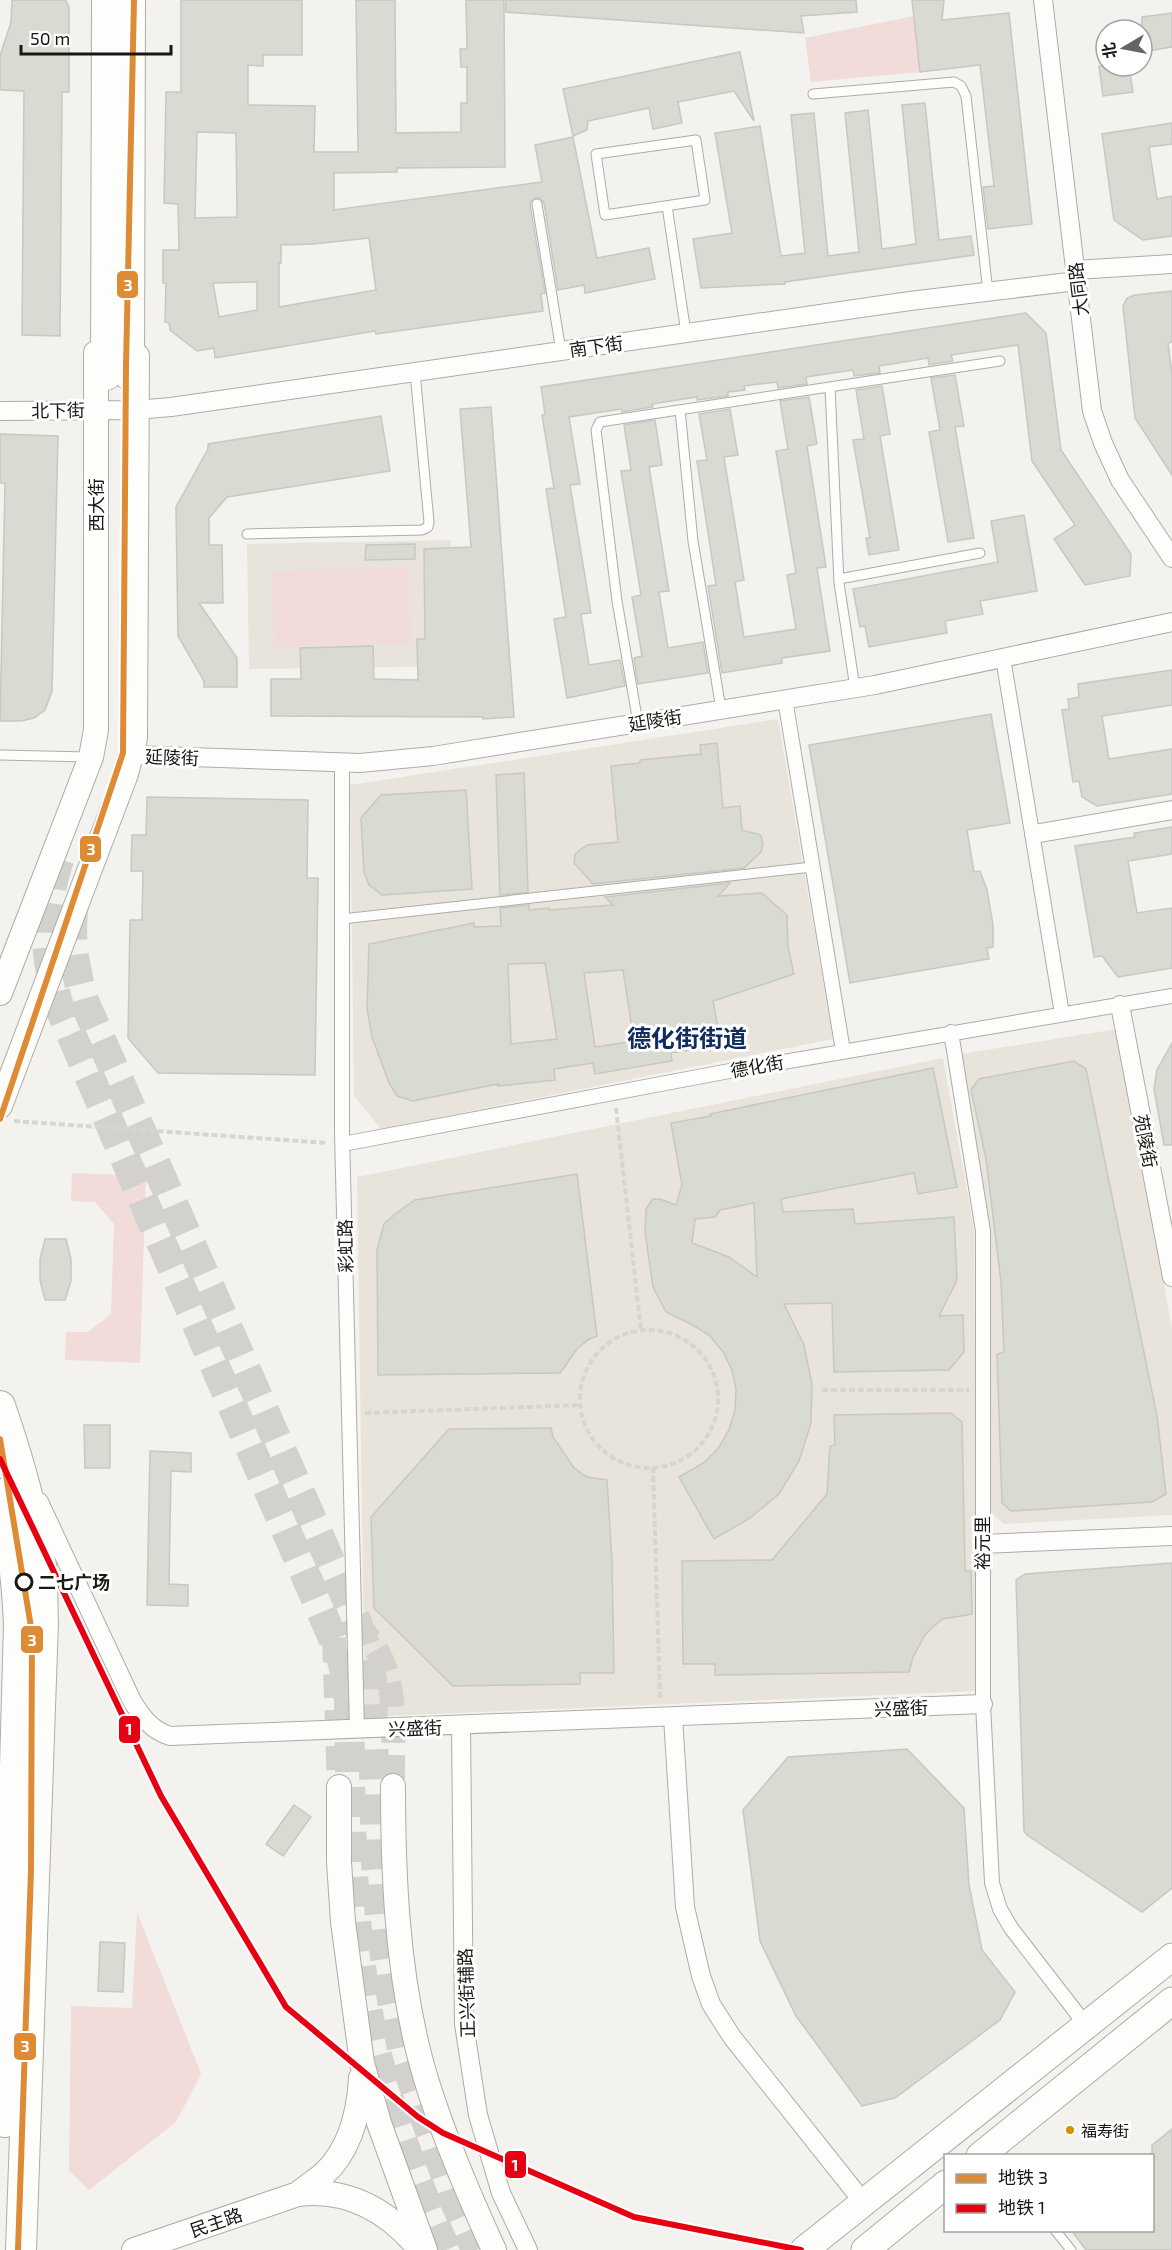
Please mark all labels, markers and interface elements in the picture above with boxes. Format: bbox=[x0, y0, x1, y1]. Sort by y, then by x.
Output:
scale bar bbox=[21, 18, 171, 56]
north arrow bbox=[1094, 18, 1154, 78]
text: 50 m bbox=[30, 27, 70, 49]
text: 北 bbox=[1098, 41, 1119, 60]
street label: 大同路 bbox=[1064, 261, 1092, 317]
line badge: 3 bbox=[116, 270, 139, 299]
text: 3 bbox=[123, 275, 133, 294]
street label: 南下街 bbox=[568, 331, 624, 361]
street label: 北下街 bbox=[31, 399, 85, 421]
street label: 西大街 bbox=[85, 478, 107, 532]
street label: 延陵街 bbox=[627, 705, 683, 735]
street label: 延陵街 bbox=[145, 745, 199, 769]
line badge: 3 bbox=[79, 835, 102, 863]
text: 3 bbox=[86, 839, 96, 858]
district label: 德化街街道 bbox=[627, 1023, 747, 1052]
street label: 德化街 bbox=[729, 1050, 785, 1082]
street label: 苑陵街 bbox=[1130, 1112, 1162, 1170]
street label: 彩虹路 bbox=[334, 1219, 356, 1273]
street label: 裕元里 bbox=[971, 1516, 993, 1570]
place label: 二七广场 bbox=[38, 1571, 110, 1593]
marker: 二七广场 bbox=[15, 1573, 33, 1591]
line badge: 3 bbox=[20, 1625, 44, 1654]
text: 3 bbox=[27, 1630, 37, 1649]
street label: 兴盛街 bbox=[874, 1696, 928, 1720]
line badge: 1 bbox=[118, 1715, 141, 1744]
street label: 兴盛街 bbox=[388, 1716, 442, 1740]
text: 1 bbox=[126, 1719, 132, 1738]
street label: 正兴街辅路 bbox=[453, 1948, 479, 2038]
line badge: 3 bbox=[13, 2032, 37, 2061]
text: 3 bbox=[20, 2036, 30, 2055]
place label: 福寿街 bbox=[1081, 2121, 1129, 2140]
marker: 福寿街 bbox=[1064, 2124, 1076, 2136]
line badge: 1 bbox=[504, 2150, 527, 2179]
legend bbox=[944, 2154, 1154, 2232]
text: 1 bbox=[512, 2155, 518, 2174]
text: 地铁 3 bbox=[998, 2166, 1048, 2188]
text: 地铁 1 bbox=[998, 2196, 1045, 2218]
street label: 民主路 bbox=[187, 2203, 245, 2241]

